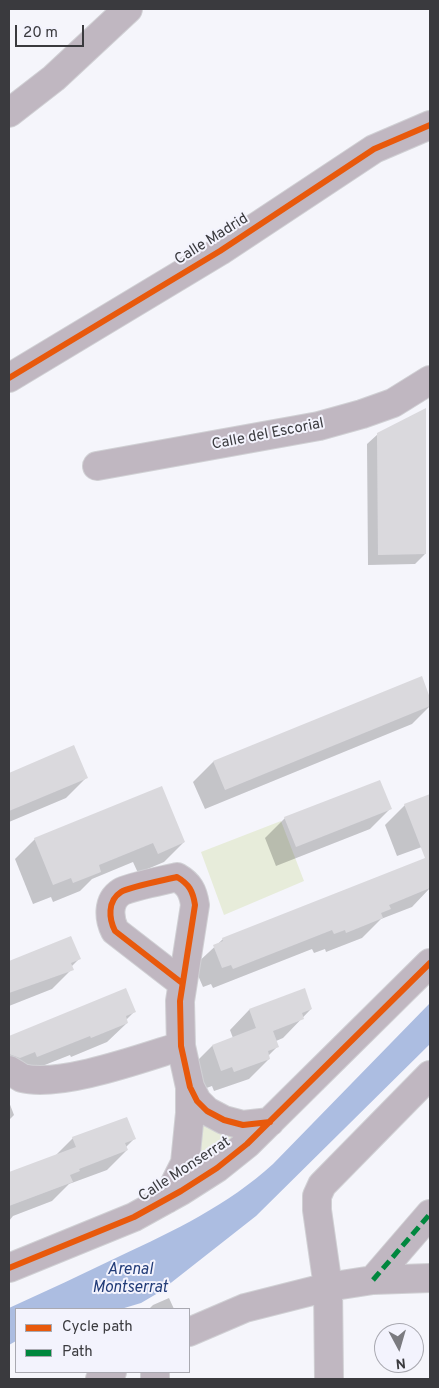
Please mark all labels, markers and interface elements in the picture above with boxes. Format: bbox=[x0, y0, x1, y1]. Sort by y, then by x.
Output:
scale bar bbox=[18, 15, 86, 47]
text: 20 m bbox=[23, 24, 58, 43]
street label: Calle Madrid bbox=[172, 210, 252, 270]
street label: Calle del Escorial bbox=[210, 415, 326, 455]
street label: Calle Monserrat bbox=[136, 1134, 234, 1206]
water label: Arenal Montserrat bbox=[92, 1261, 168, 1299]
legend bbox=[15, 1308, 190, 1373]
text: Cycle path bbox=[62, 1318, 133, 1337]
north arrow bbox=[374, 1323, 424, 1373]
text: Path bbox=[62, 1343, 93, 1362]
text: N bbox=[395, 1353, 406, 1371]

